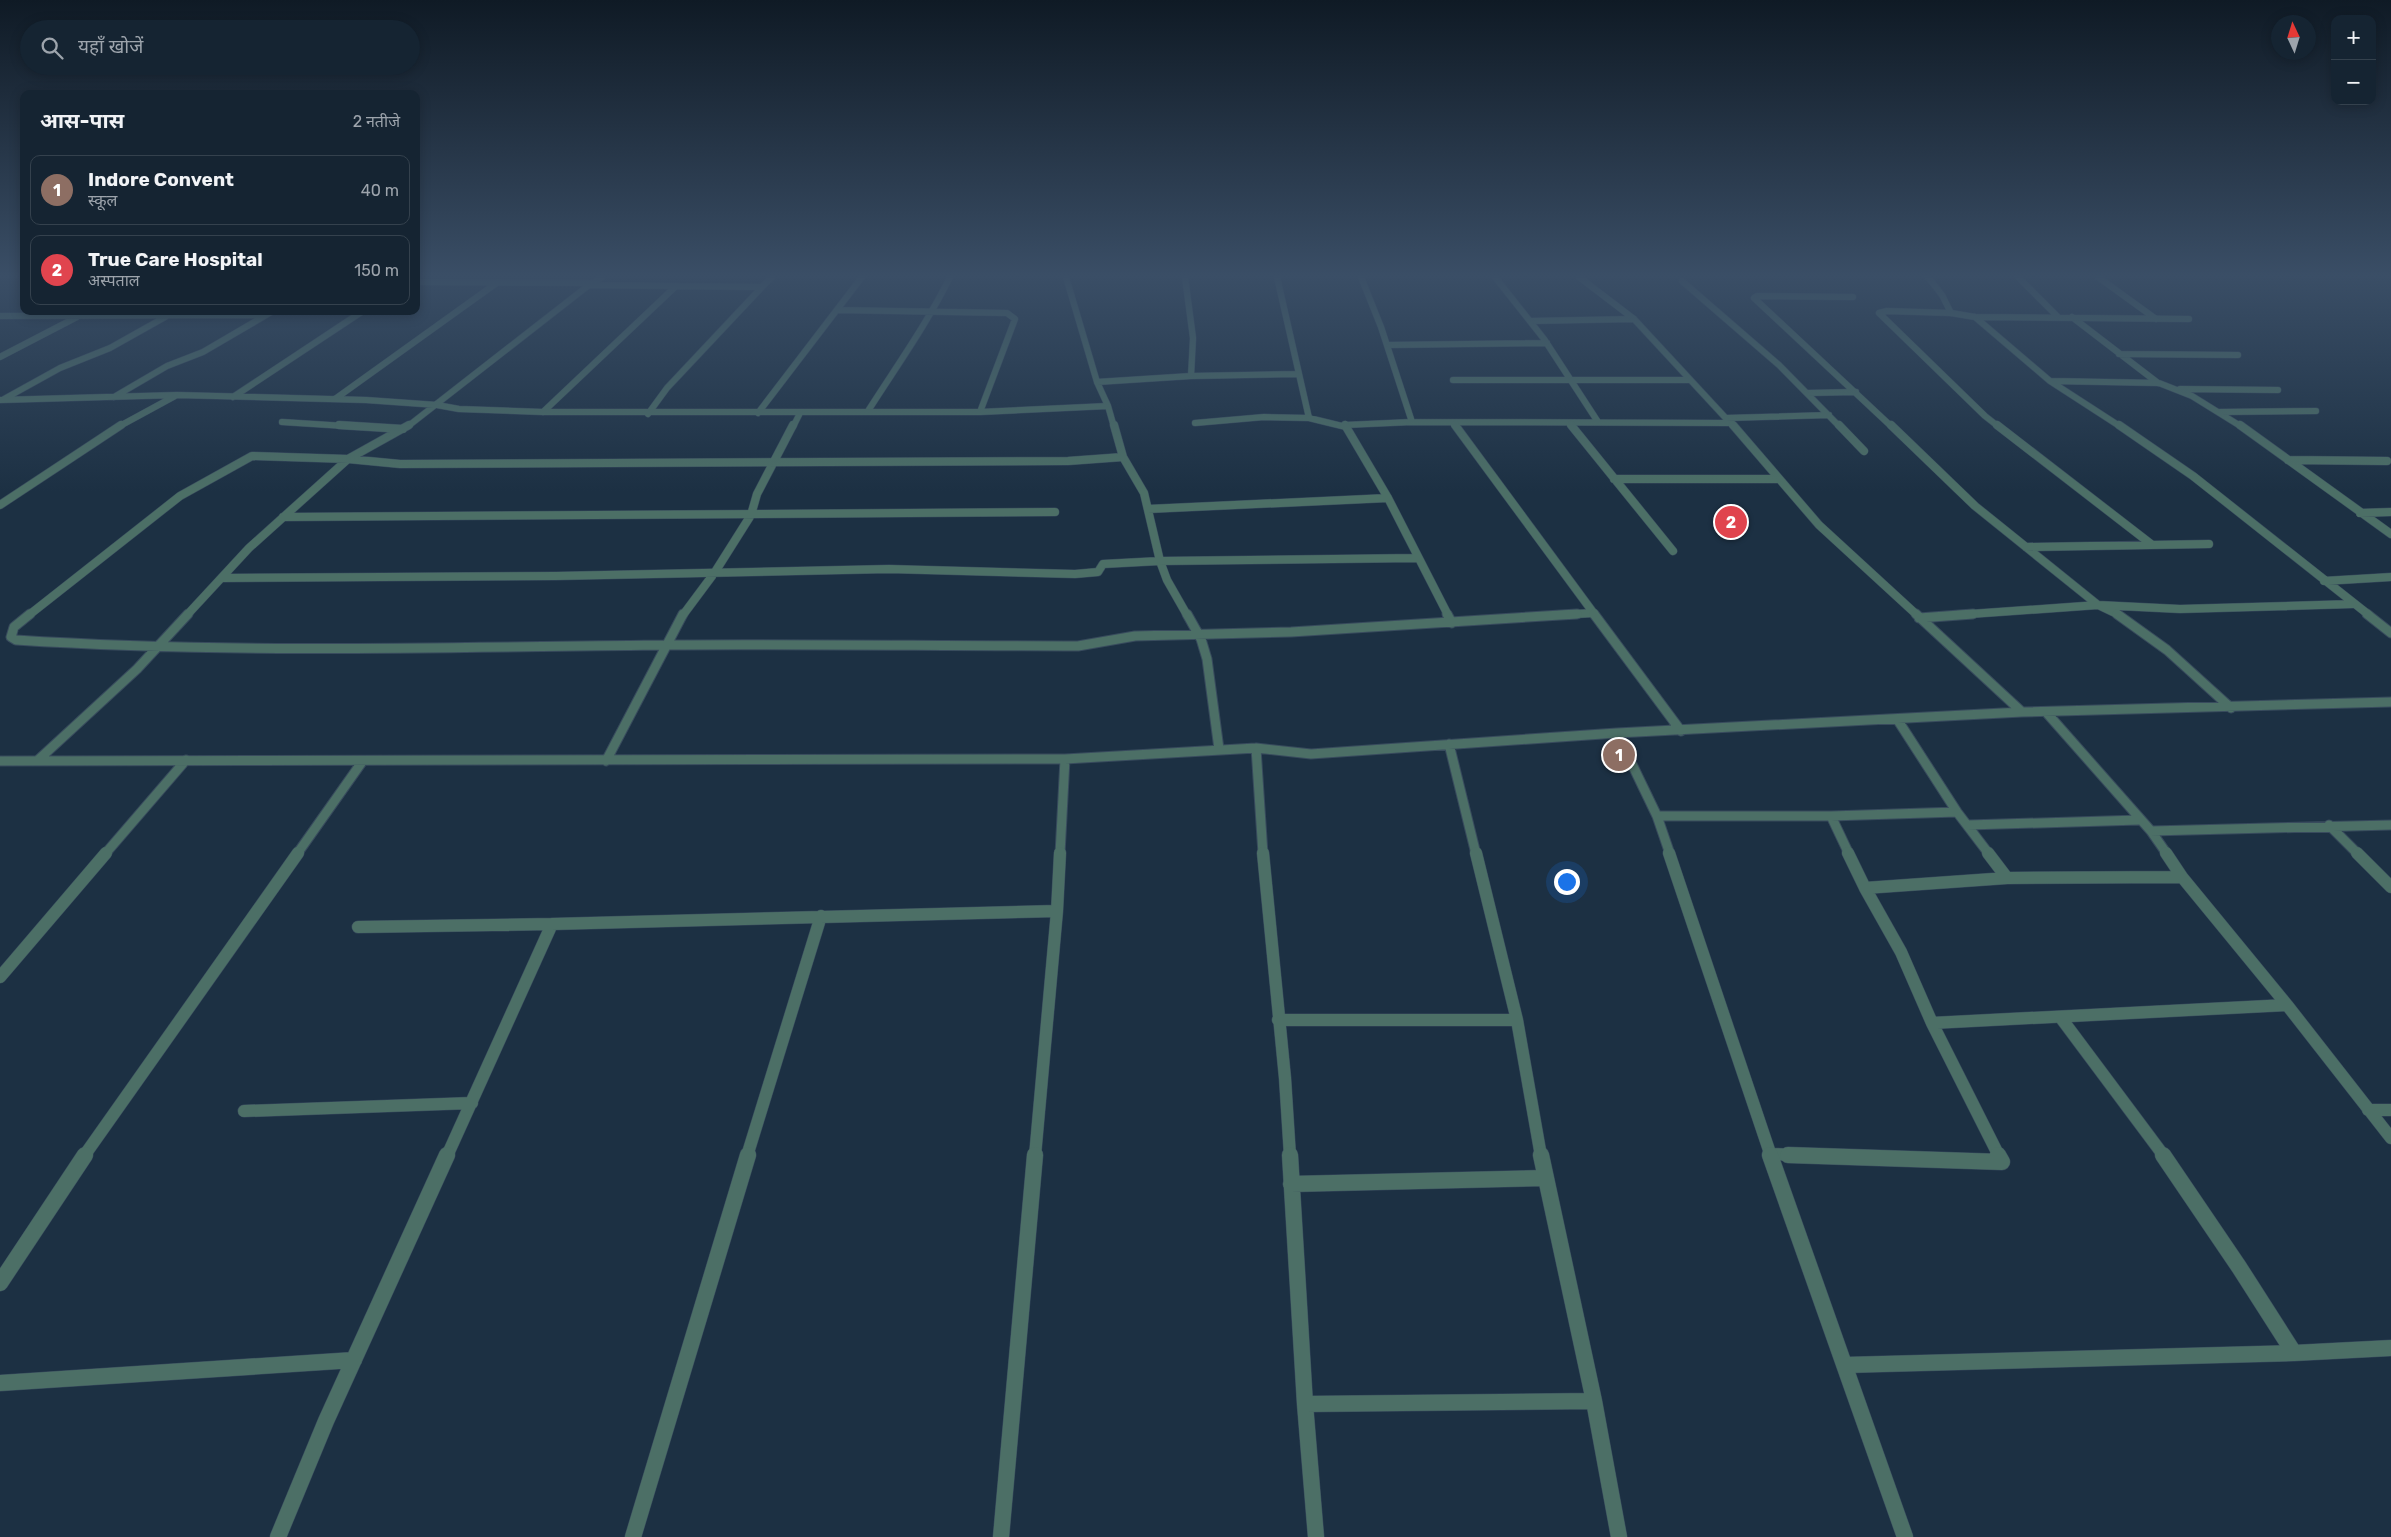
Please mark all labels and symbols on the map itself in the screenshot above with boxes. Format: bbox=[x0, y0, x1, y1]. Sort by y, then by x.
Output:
north arrow bbox=[2271, 15, 2316, 60]
pin: 2 bbox=[1715, 503, 1747, 541]
pin: 1 bbox=[1603, 736, 1635, 774]
your location bbox=[1554, 869, 1580, 895]

